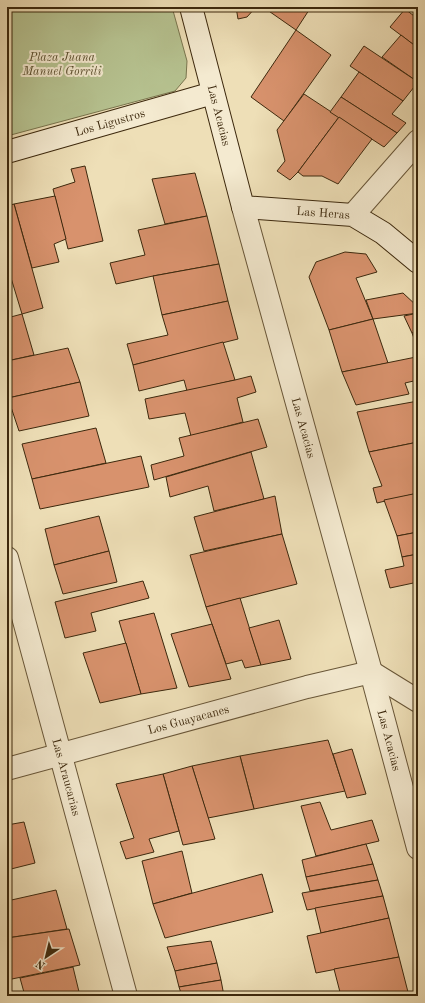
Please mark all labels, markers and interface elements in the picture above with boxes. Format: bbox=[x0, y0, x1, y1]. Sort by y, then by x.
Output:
park label: Plaza Juana Manuel Gorriti bbox=[21, 52, 102, 78]
street label: Las Acacias bbox=[205, 84, 232, 147]
street label: Los Ligustros bbox=[74, 108, 147, 139]
street label: Las Heras bbox=[296, 206, 350, 222]
street label: Las Acacias bbox=[289, 396, 317, 460]
street label: Los Guayacanes bbox=[147, 704, 231, 737]
street label: Las Acacias bbox=[374, 709, 402, 772]
street label: Las Araucarias bbox=[49, 737, 82, 817]
north arrow bbox=[26, 937, 66, 977]
text: N bbox=[34, 957, 48, 971]

